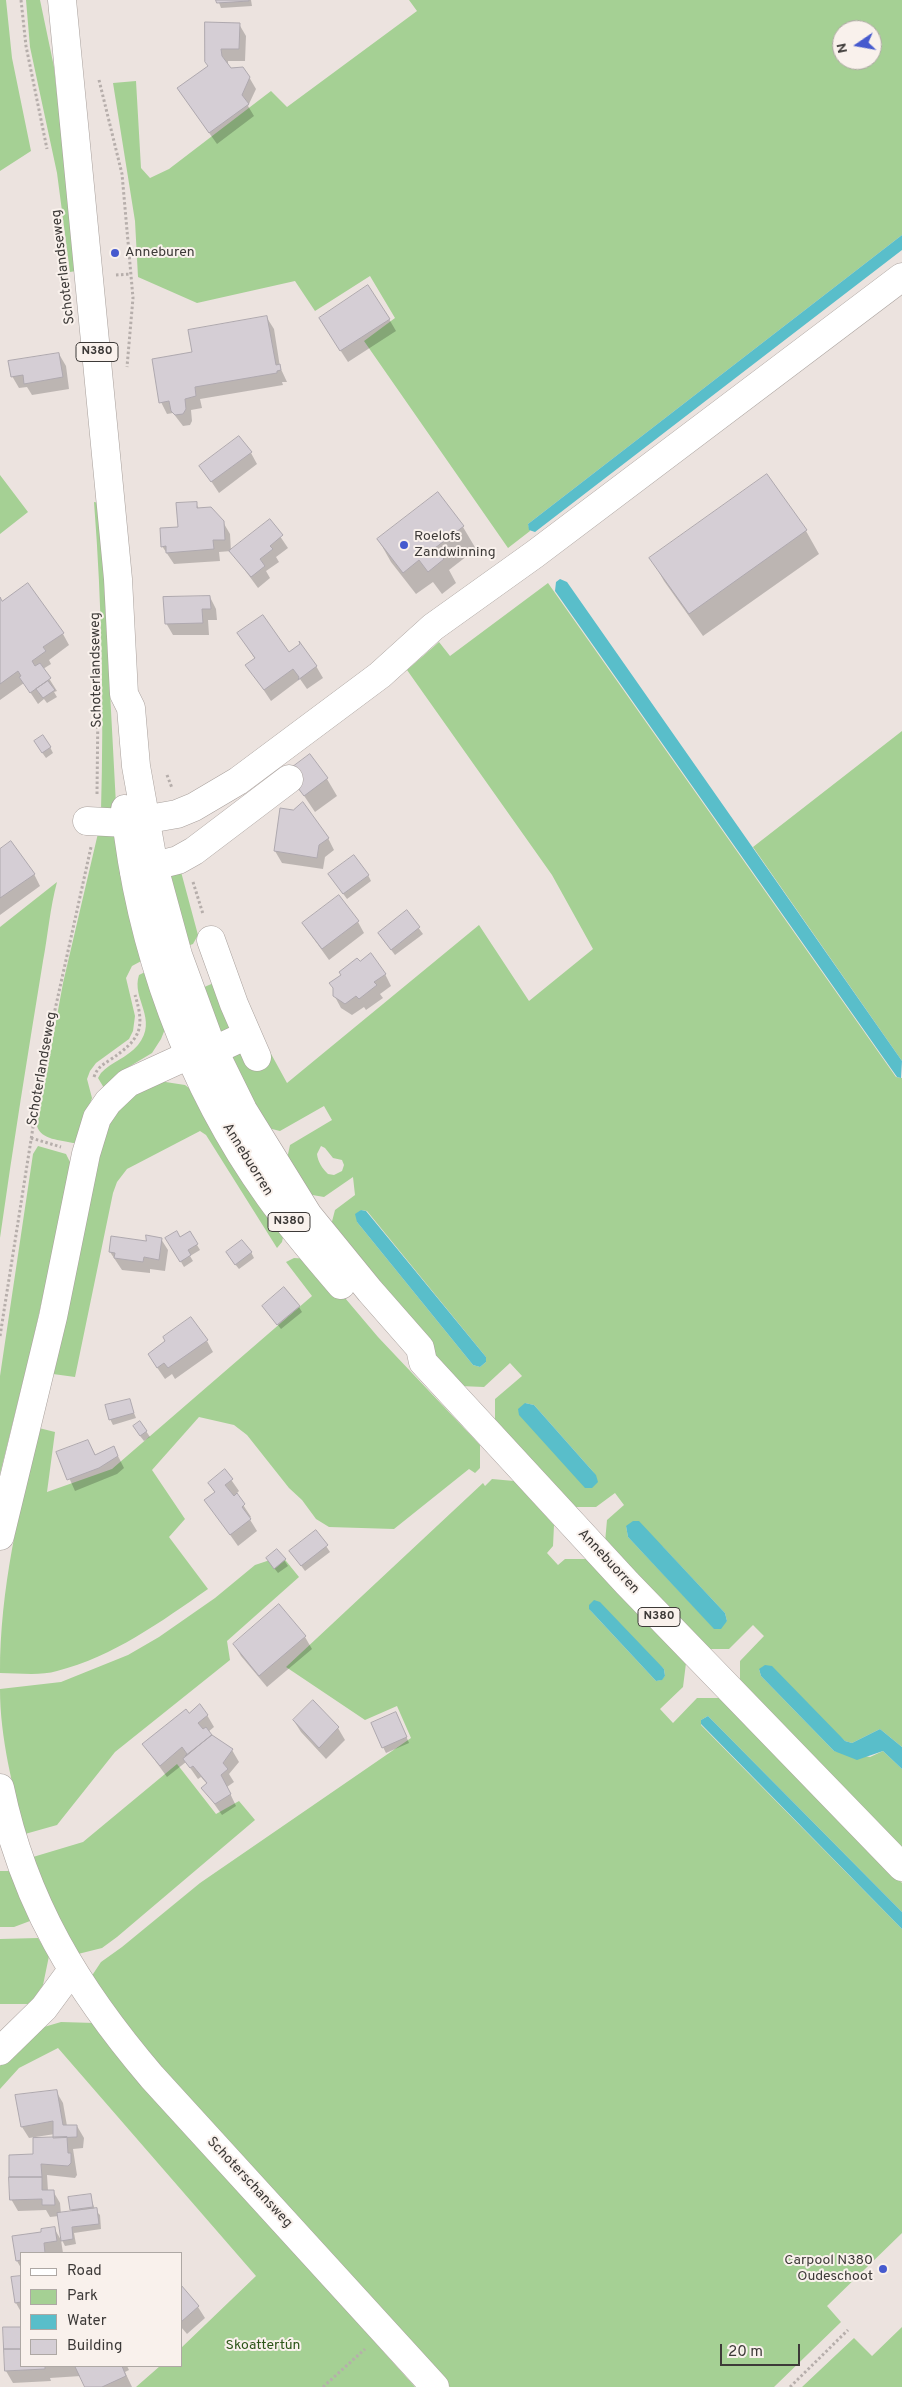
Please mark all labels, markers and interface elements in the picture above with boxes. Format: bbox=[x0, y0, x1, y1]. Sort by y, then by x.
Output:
north arrow bbox=[832, 20, 882, 70]
text: N bbox=[833, 41, 852, 55]
street label: Schoterlandseweg bbox=[49, 209, 79, 325]
place label: Anneburen bbox=[125, 245, 195, 261]
marker: Anneburen bbox=[109, 247, 121, 259]
road number: N380 bbox=[76, 342, 118, 362]
place label: Roelofs Zandwinning bbox=[414, 529, 496, 562]
marker: Roelofs Zandwinning bbox=[398, 539, 410, 551]
street label: Schoterlandseweg bbox=[88, 612, 106, 728]
street label: Schoterlandseweg bbox=[25, 1011, 61, 1127]
street label: Annebuorren bbox=[218, 1121, 276, 1199]
road number: N380 bbox=[268, 1212, 310, 1232]
street label: Annebuorren bbox=[574, 1526, 642, 1598]
road number: N380 bbox=[638, 1608, 680, 1626]
street label: Schoterschansweg bbox=[203, 2134, 295, 2232]
legend bbox=[20, 2252, 182, 2367]
place label: Carpool N380 Oudeschoot bbox=[784, 2253, 873, 2286]
text: Road bbox=[67, 2262, 102, 2281]
marker: Carpool N380 Oudeschoot bbox=[877, 2263, 889, 2275]
text: Park bbox=[67, 2287, 98, 2306]
text: Water bbox=[67, 2312, 106, 2331]
scale bar bbox=[722, 2334, 802, 2366]
text: Building bbox=[67, 2337, 122, 2356]
park label: Skoattertún bbox=[226, 2338, 300, 2354]
text: 20 m bbox=[728, 2343, 763, 2362]

